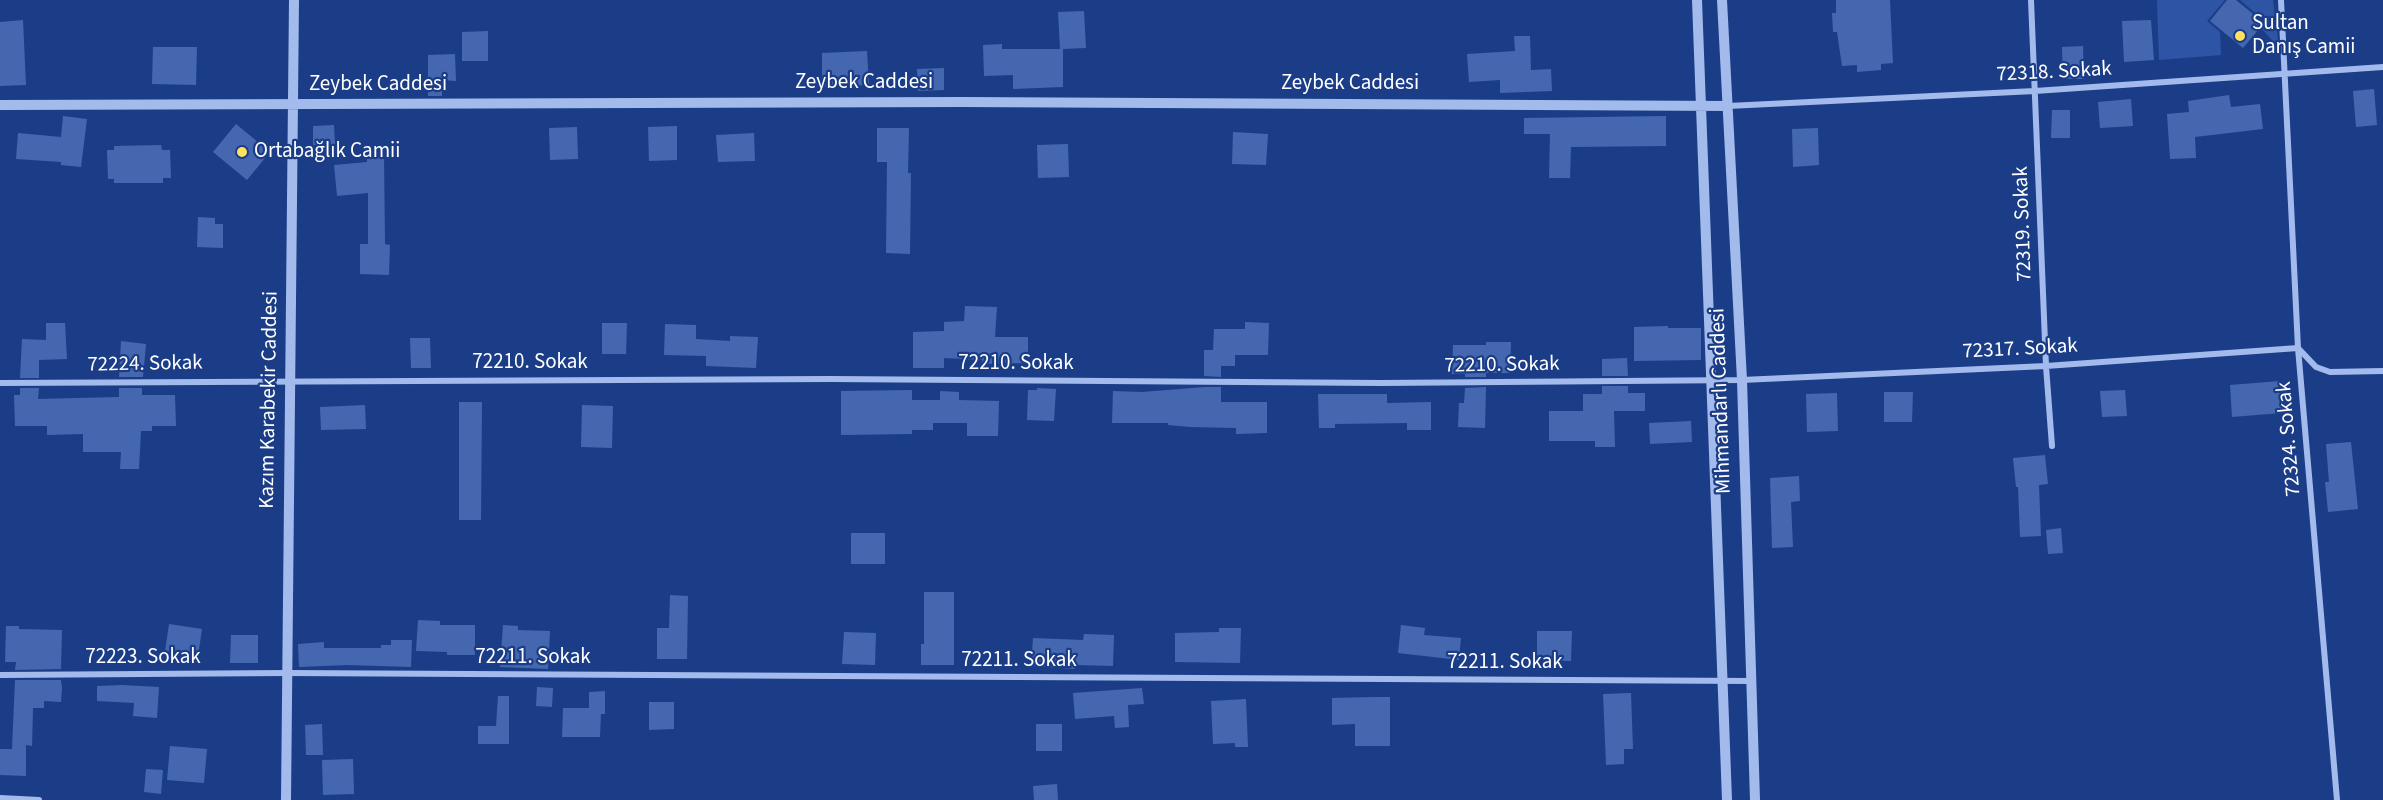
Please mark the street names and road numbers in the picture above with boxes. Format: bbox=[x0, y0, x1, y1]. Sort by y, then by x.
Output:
street label: 72318. Sokak bbox=[1996, 57, 2112, 89]
street label: Zeybek Caddesi bbox=[795, 70, 933, 96]
street label: Zeybek Caddesi bbox=[1281, 71, 1419, 97]
street label: Zeybek Caddesi bbox=[309, 72, 447, 98]
street label: 72319. Sokak bbox=[2009, 166, 2039, 282]
street label: Kazım Karabekir Caddesi bbox=[256, 291, 284, 509]
street label: Mihmandarlı Caddesi bbox=[1706, 308, 1738, 494]
street label: 72317. Sokak bbox=[1962, 334, 2078, 366]
street label: 72210. Sokak bbox=[472, 350, 588, 376]
street label: 72224. Sokak bbox=[87, 351, 203, 379]
street label: 72210. Sokak bbox=[958, 351, 1074, 377]
street label: 72210. Sokak bbox=[1444, 352, 1560, 380]
street label: 72324. Sokak bbox=[2272, 380, 2308, 498]
street label: 72223. Sokak bbox=[85, 645, 201, 671]
street label: 72211. Sokak bbox=[475, 645, 591, 671]
street label: 72211. Sokak bbox=[961, 648, 1077, 674]
street label: 72211. Sokak bbox=[1447, 650, 1563, 676]

